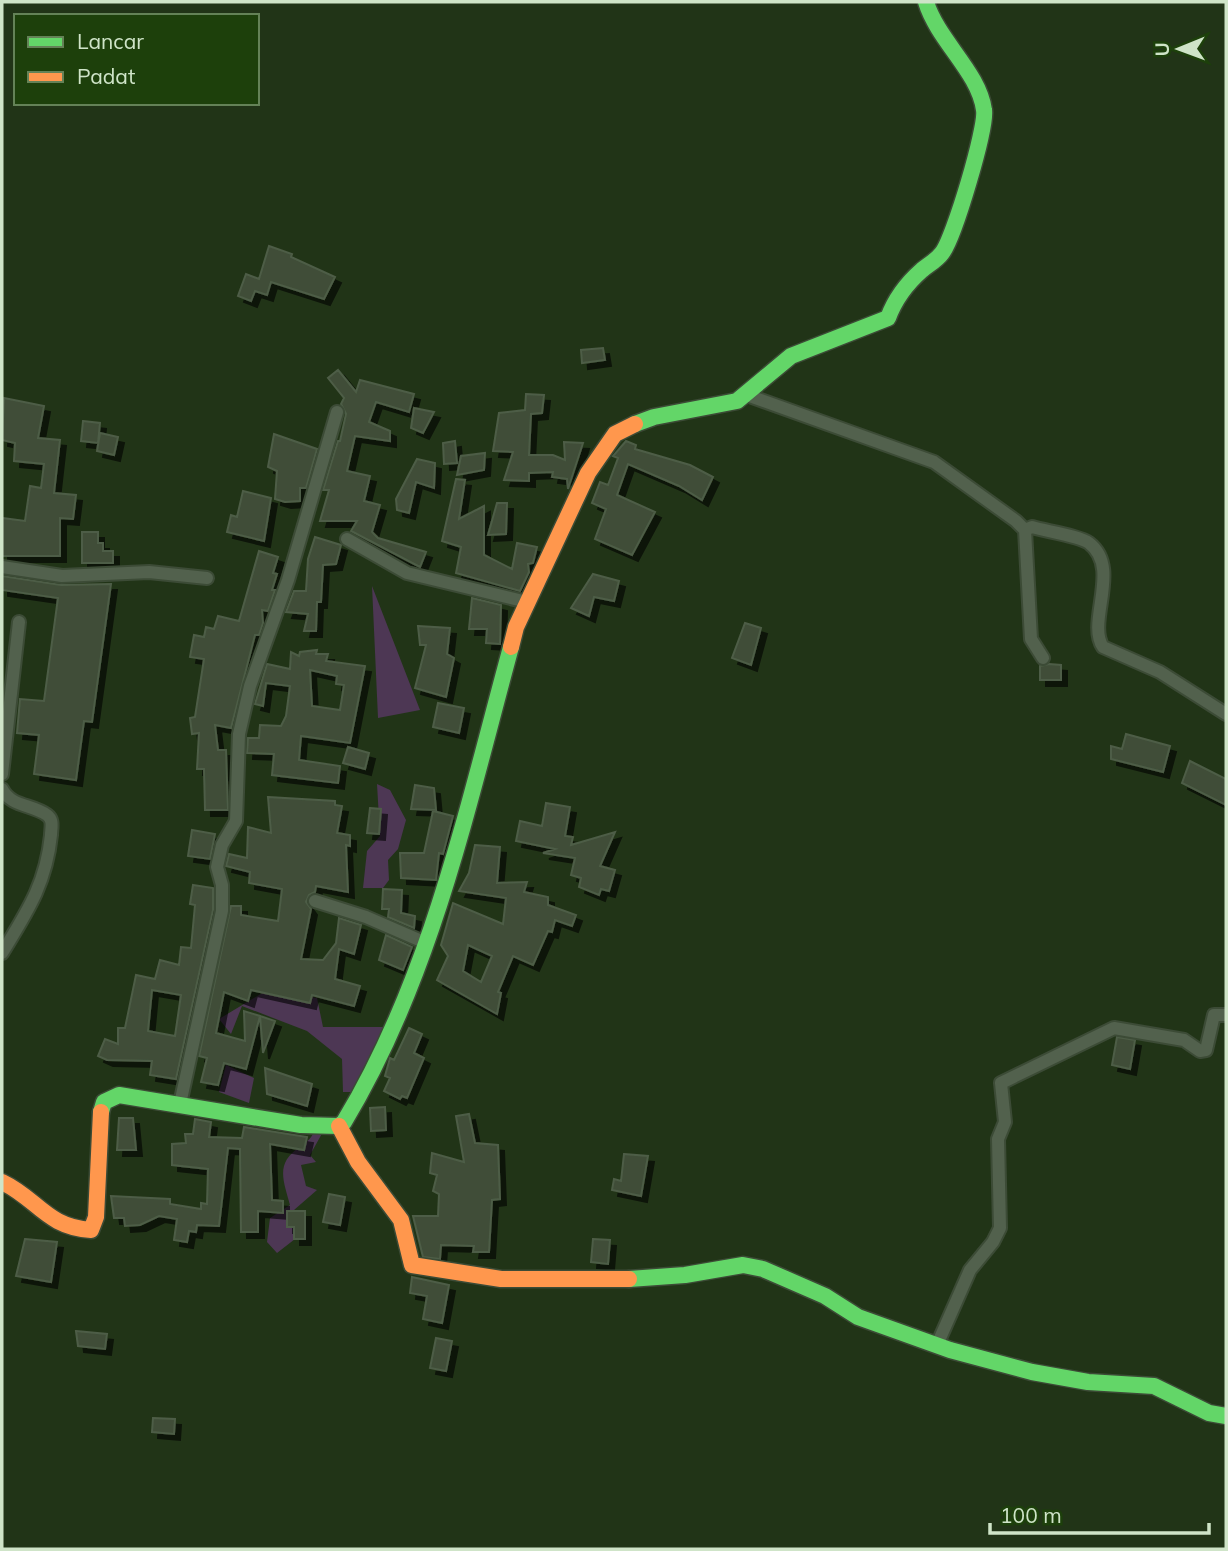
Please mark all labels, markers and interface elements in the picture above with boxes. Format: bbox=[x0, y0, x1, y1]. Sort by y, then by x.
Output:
legend bbox=[14, 14, 259, 105]
north arrow bbox=[1144, 14, 1214, 84]
text: Lancar bbox=[77, 28, 144, 54]
text: U bbox=[1150, 42, 1174, 57]
text: Padat bbox=[77, 63, 135, 89]
scale bar bbox=[990, 1492, 1209, 1536]
text: 100 m bbox=[1000, 1502, 1062, 1528]

